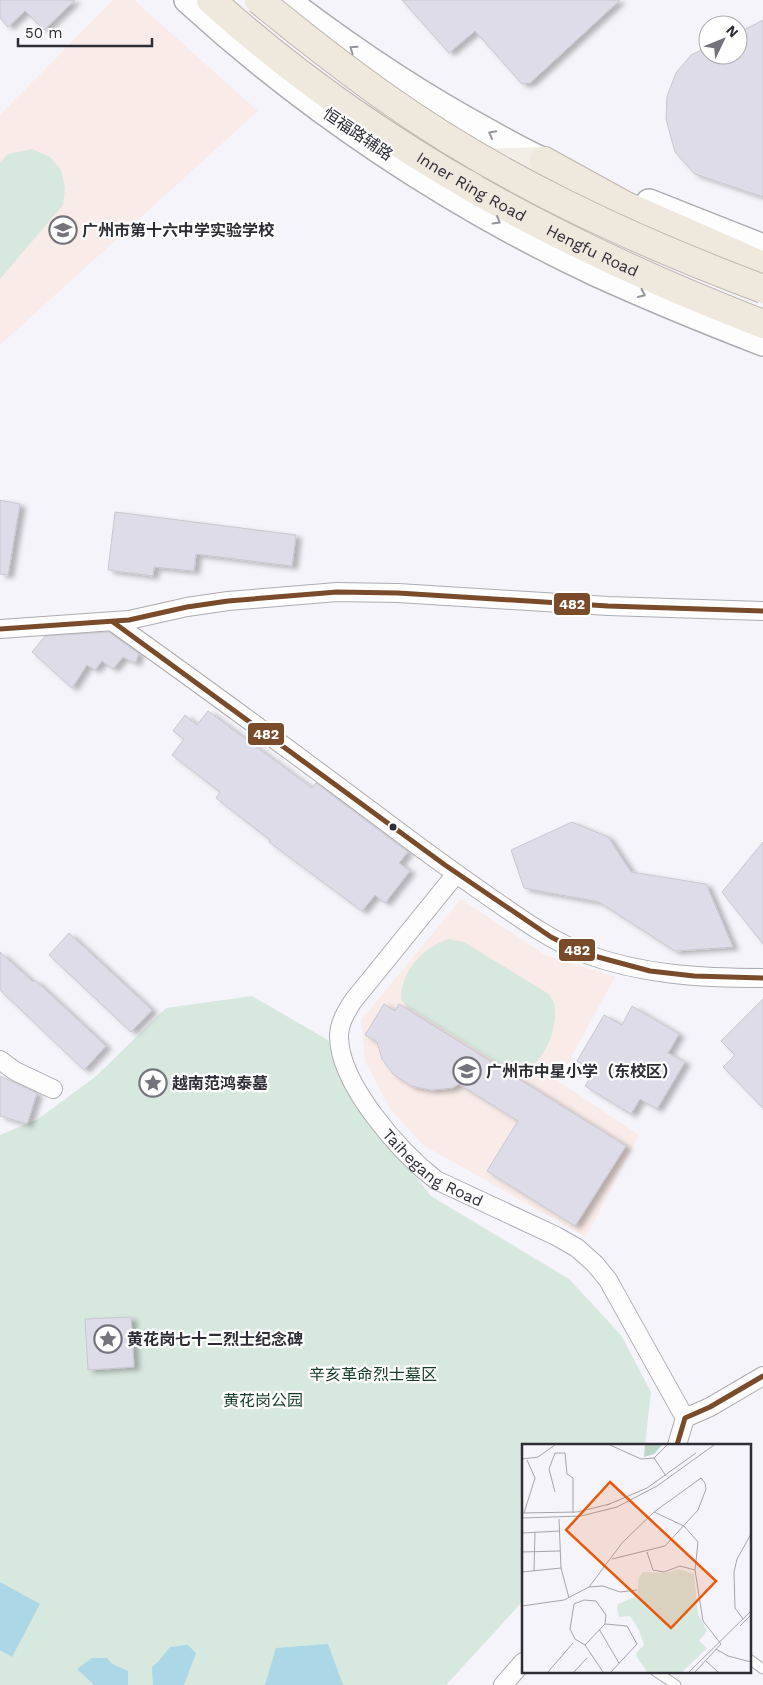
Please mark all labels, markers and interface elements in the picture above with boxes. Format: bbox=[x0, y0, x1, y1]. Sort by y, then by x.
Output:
scale bar bbox=[18, 15, 151, 47]
north arrow bbox=[698, 15, 748, 65]
text: N bbox=[723, 22, 742, 40]
text: 50 m bbox=[25, 24, 62, 42]
one-way arrow bbox=[350, 46, 359, 56]
street label: 恒福路辅路 bbox=[320, 104, 396, 164]
one-way arrow bbox=[489, 130, 498, 140]
street label: Inner Ring Road bbox=[413, 147, 530, 225]
school or university icon: 广州市第十六中学实验学校 bbox=[48, 215, 78, 245]
one-way arrow bbox=[491, 215, 500, 225]
street label: Hengfu Road bbox=[543, 220, 642, 280]
place label: 广州市第十六中学实验学校 bbox=[82, 221, 275, 240]
one-way arrow bbox=[637, 288, 646, 298]
line badge: 482 bbox=[553, 592, 591, 616]
text: 482 bbox=[559, 596, 585, 612]
line badge: 482 bbox=[247, 722, 285, 746]
text: 482 bbox=[253, 726, 279, 742]
unlabelled marker bbox=[388, 822, 398, 832]
line badge: 482 bbox=[558, 938, 596, 962]
text: 482 bbox=[564, 942, 590, 958]
school or university icon: 广州市中星小学（东校区） bbox=[452, 1056, 482, 1086]
place label: 广州市中星小学（东校区） bbox=[486, 1062, 678, 1081]
place icon: 越南范鸿泰墓 bbox=[138, 1068, 168, 1098]
place label: 越南范鸿泰墓 bbox=[172, 1074, 268, 1093]
street label: Taihegang Road bbox=[379, 1125, 486, 1210]
place icon: 黄花岗七十二烈士纪念碑 bbox=[93, 1324, 123, 1354]
place label: 黄花岗七十二烈士纪念碑 bbox=[127, 1330, 303, 1349]
park label: 辛亥革命烈士墓区 bbox=[309, 1365, 437, 1384]
park label: 黄花岗公园 bbox=[223, 1391, 303, 1410]
inset map bbox=[522, 1444, 750, 1672]

